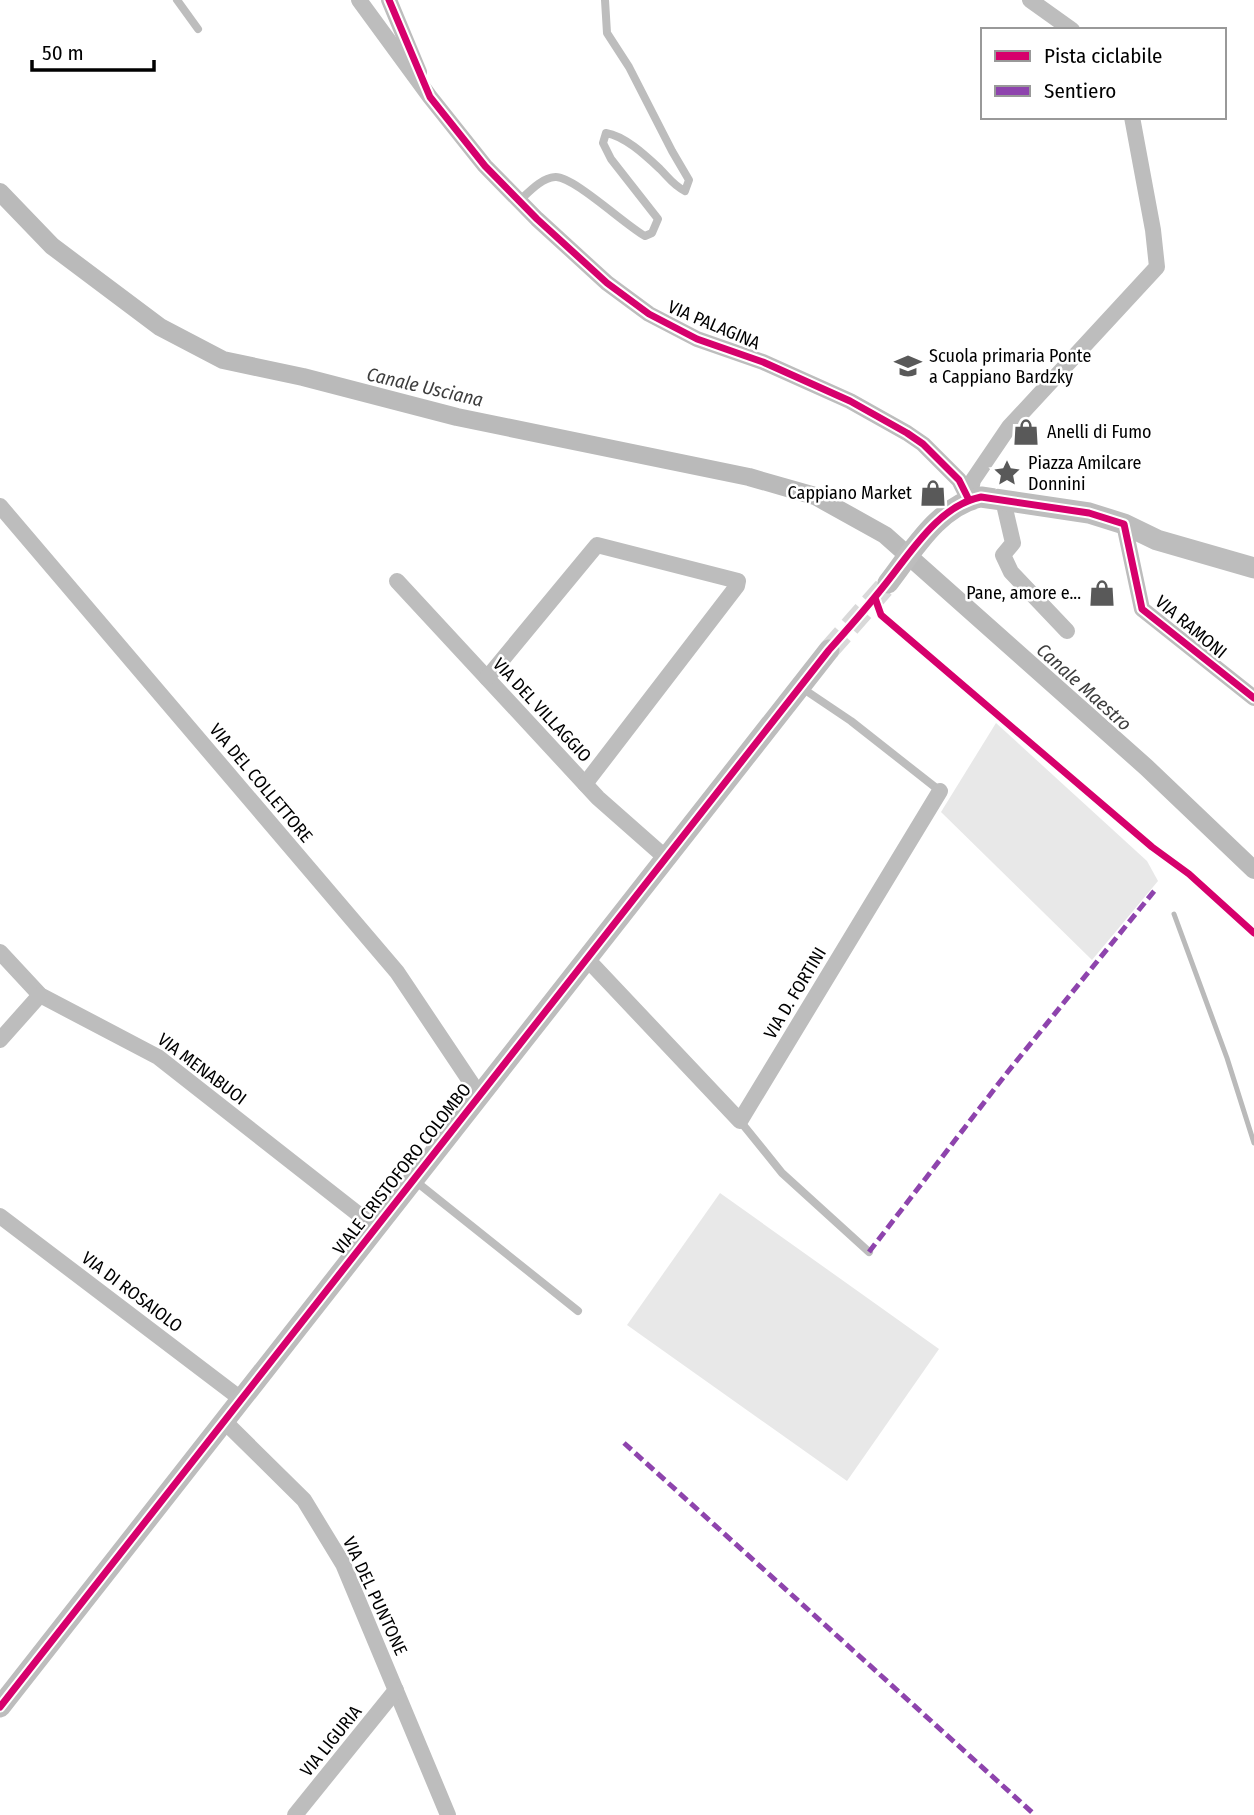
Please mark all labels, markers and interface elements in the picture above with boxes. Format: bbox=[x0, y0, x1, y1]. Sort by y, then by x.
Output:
scale bar bbox=[32, 28, 154, 72]
legend bbox=[981, 28, 1226, 119]
text: 50 m bbox=[42, 40, 84, 66]
text: Pista ciclabile bbox=[1044, 43, 1162, 69]
text: Sentiero bbox=[1044, 78, 1116, 104]
street label: VIA PALAGINA bbox=[665, 296, 764, 354]
place label: Scuola primaria Ponte a Cappiano Bardzky bbox=[929, 345, 1091, 388]
school or university icon: Scuola primaria Ponte a Cappiano Bardzky bbox=[893, 351, 923, 381]
water label: Canale Usciana bbox=[365, 362, 485, 412]
shop icon: Anelli di Fumo bbox=[1011, 417, 1041, 447]
place label: Anelli di Fumo bbox=[1047, 421, 1151, 443]
place label: Piazza Amilcare Donnini bbox=[1028, 452, 1141, 495]
place icon: Piazza Amilcare Donnini bbox=[992, 458, 1022, 488]
shop icon: Cappiano Market bbox=[918, 478, 948, 508]
place label: Cappiano Market bbox=[788, 482, 912, 504]
shop icon: Pane, amore e... bbox=[1087, 578, 1117, 608]
place label: Pane, amore e... bbox=[966, 582, 1081, 604]
street label: VIA RAMONI bbox=[1151, 591, 1231, 663]
water label: Canale Maestro bbox=[1032, 638, 1136, 736]
street label: VIA DEL VILLAGGIO bbox=[488, 653, 596, 767]
street label: VIA DEL COLLETTORE bbox=[205, 719, 317, 847]
street label: VIA D. FORTINI bbox=[759, 943, 831, 1043]
street label: VIA MENABUOI bbox=[153, 1028, 251, 1110]
street label: VIALE CRISTOFORO COLOMBO bbox=[328, 1079, 476, 1259]
street label: VIA DI ROSAIOLO bbox=[77, 1247, 187, 1337]
street label: VIA DEL PUNTONE bbox=[338, 1533, 412, 1659]
street label: VIA LIGURIA bbox=[296, 1701, 367, 1781]

